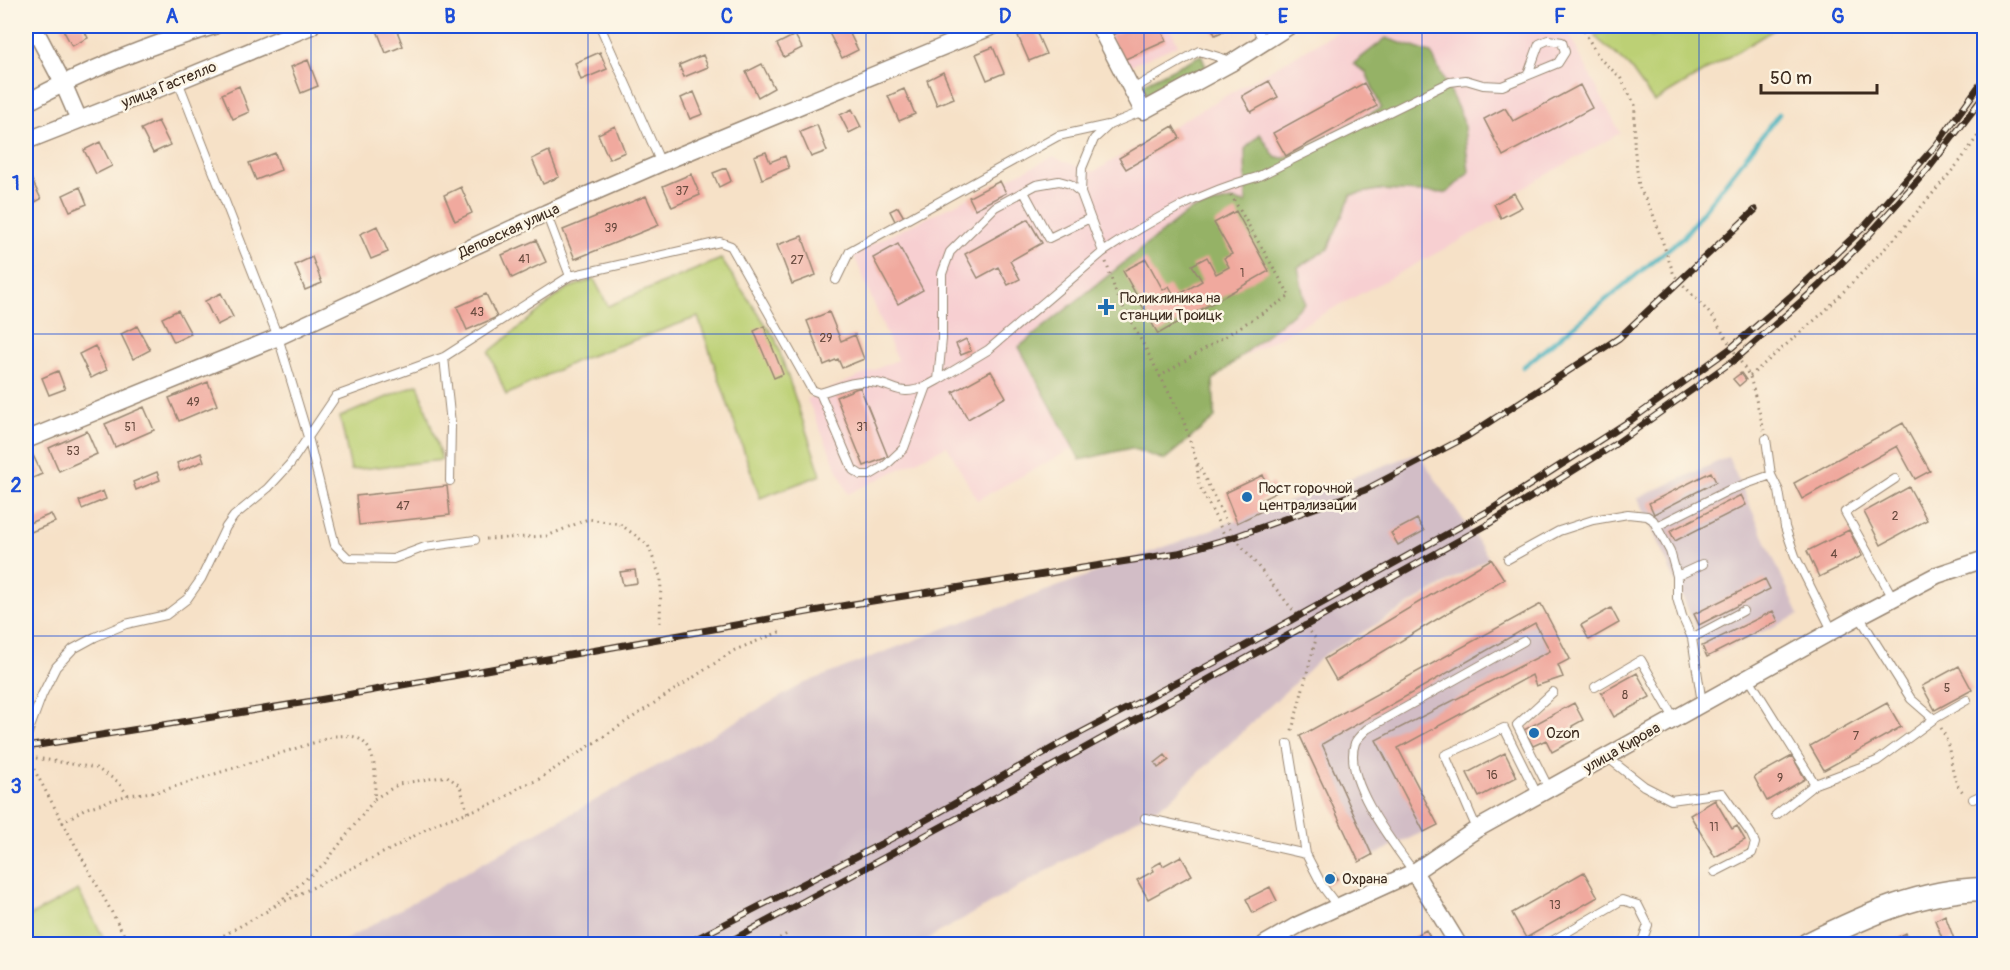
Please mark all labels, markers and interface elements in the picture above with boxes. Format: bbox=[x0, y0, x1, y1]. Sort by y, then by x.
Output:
text: A bbox=[166, 4, 179, 29]
text: B bbox=[444, 4, 456, 29]
text: C bbox=[721, 4, 733, 29]
text: D bbox=[999, 4, 1012, 29]
text: E bbox=[1278, 4, 1289, 29]
text: F bbox=[1554, 4, 1566, 29]
text: G bbox=[1831, 4, 1845, 29]
street label: улица Гастелло bbox=[118, 57, 219, 113]
scale bar bbox=[1761, 57, 1876, 95]
text: 50 m bbox=[1770, 67, 1812, 90]
text: 1 bbox=[12, 171, 20, 196]
house number: 37 bbox=[675, 184, 689, 199]
street label: Деповская улица bbox=[454, 199, 563, 263]
house number: 39 bbox=[605, 221, 617, 236]
house number: 41 bbox=[518, 252, 530, 267]
house number: 27 bbox=[790, 253, 804, 268]
house number: 1 bbox=[1240, 266, 1244, 281]
place label: Поликлиника на станции Троицк bbox=[1120, 289, 1223, 325]
marker: Поликлиника на станции Троицк bbox=[1097, 298, 1115, 316]
house number: 43 bbox=[470, 305, 484, 320]
house number: 29 bbox=[820, 331, 832, 346]
house number: 49 bbox=[186, 395, 200, 410]
house number: 51 bbox=[124, 420, 136, 435]
house number: 31 bbox=[856, 420, 868, 435]
house number: 53 bbox=[66, 444, 80, 459]
text: 2 bbox=[10, 473, 22, 498]
place label: Пост горочной централизации bbox=[1259, 479, 1357, 515]
marker: Пост горочной централизации bbox=[1240, 490, 1254, 504]
house number: 47 bbox=[396, 499, 410, 514]
house number: 2 bbox=[1892, 509, 1899, 524]
house number: 4 bbox=[1831, 547, 1838, 562]
house number: 5 bbox=[1944, 681, 1950, 696]
house number: 8 bbox=[1622, 688, 1628, 703]
street label: улица Кирова bbox=[1579, 718, 1664, 778]
place label: Ozon bbox=[1546, 724, 1580, 743]
marker: Ozon bbox=[1527, 726, 1541, 740]
house number: 7 bbox=[1853, 729, 1860, 744]
house number: 16 bbox=[1486, 768, 1498, 783]
house number: 9 bbox=[1777, 771, 1783, 786]
text: 3 bbox=[10, 774, 22, 799]
house number: 11 bbox=[1709, 820, 1719, 835]
place label: Охрана bbox=[1342, 870, 1388, 889]
marker: Охрана bbox=[1323, 872, 1337, 886]
house number: 13 bbox=[1549, 898, 1561, 913]

